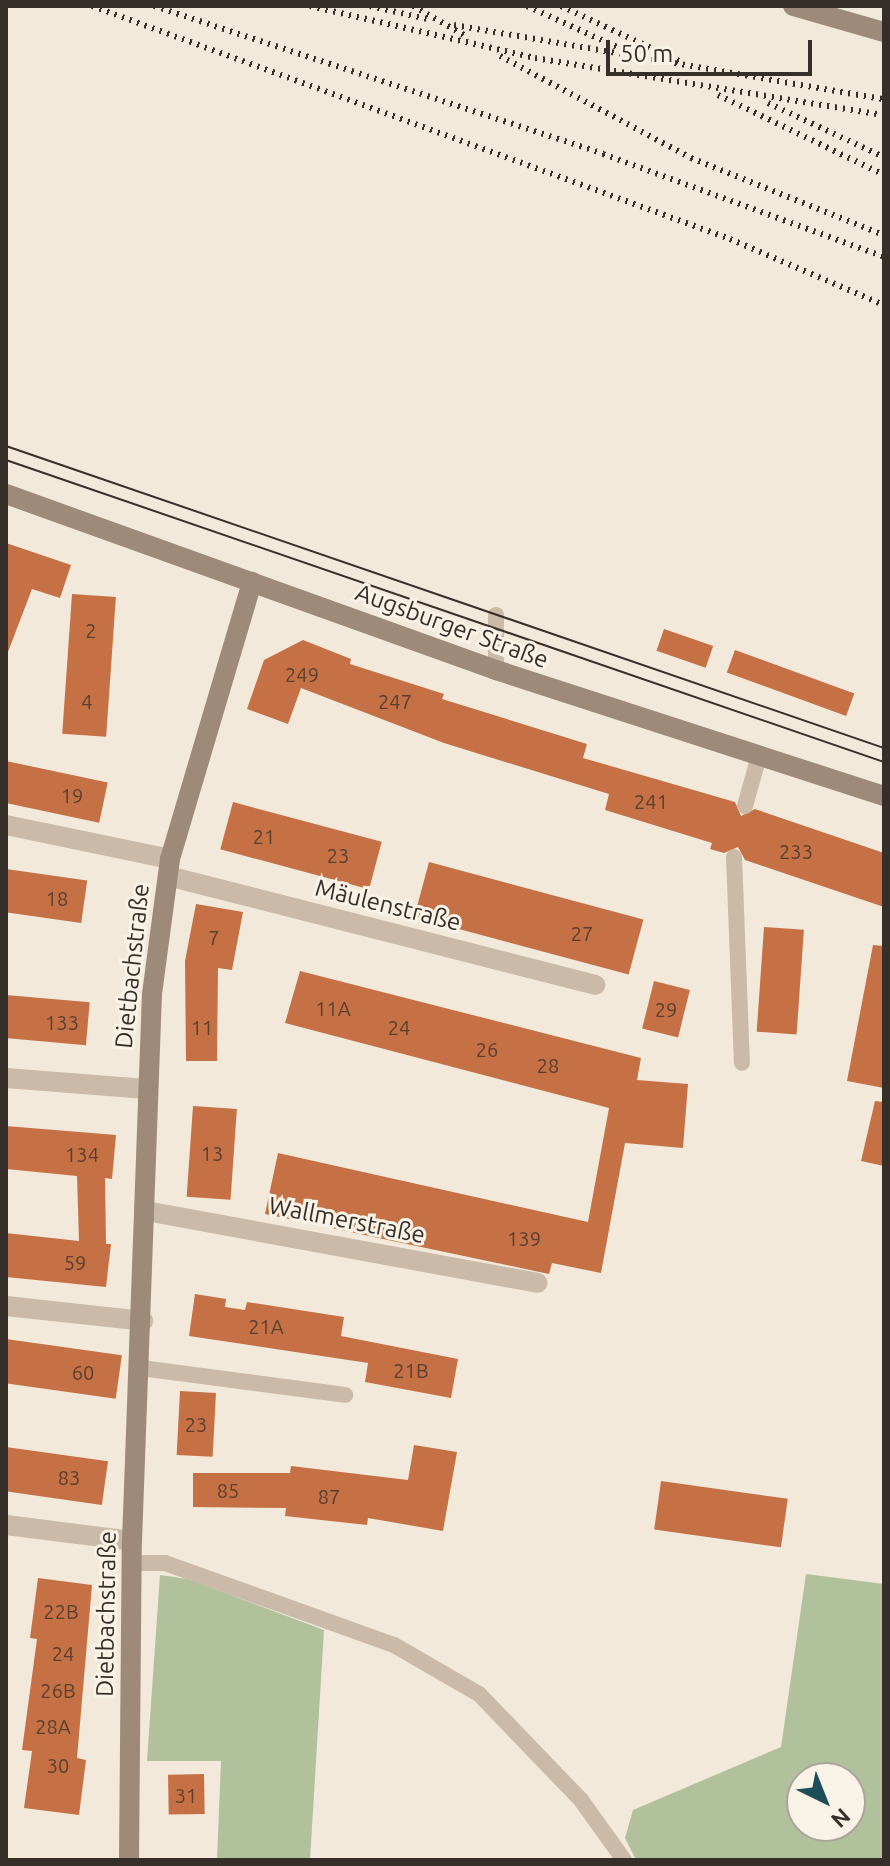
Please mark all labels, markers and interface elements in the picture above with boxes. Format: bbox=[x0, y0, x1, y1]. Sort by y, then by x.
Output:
scale bar bbox=[610, 24, 816, 74]
text: 50 m bbox=[620, 40, 673, 67]
street label: Augsburger Straße bbox=[352, 578, 552, 674]
house number: 2 bbox=[85, 618, 97, 642]
house number: 249 bbox=[285, 662, 319, 686]
house number: 4 bbox=[81, 689, 93, 713]
house number: 247 bbox=[378, 689, 412, 713]
house number: 19 bbox=[61, 783, 83, 807]
house number: 241 bbox=[634, 789, 668, 813]
house number: 21 bbox=[253, 824, 275, 848]
house number: 233 bbox=[779, 839, 813, 863]
house number: 23 bbox=[327, 843, 349, 867]
street label: Mäulenstraße bbox=[312, 873, 464, 937]
street label: Dietbachstraße bbox=[109, 882, 155, 1050]
house number: 18 bbox=[46, 886, 68, 910]
house number: 27 bbox=[571, 921, 593, 945]
house number: 7 bbox=[208, 925, 220, 949]
house number: 11A bbox=[315, 996, 351, 1020]
house number: 29 bbox=[655, 997, 677, 1021]
house number: 133 bbox=[45, 1010, 79, 1034]
house number: 11 bbox=[191, 1015, 213, 1039]
house number: 24 bbox=[388, 1015, 410, 1039]
house number: 26 bbox=[476, 1037, 498, 1061]
house number: 28 bbox=[537, 1053, 559, 1077]
house number: 13 bbox=[201, 1141, 223, 1165]
house number: 134 bbox=[65, 1142, 99, 1166]
street label: Wallmerstraße bbox=[266, 1191, 428, 1249]
house number: 139 bbox=[507, 1226, 541, 1250]
house number: 59 bbox=[64, 1250, 86, 1274]
house number: 21A bbox=[248, 1314, 284, 1338]
house number: 21B bbox=[393, 1358, 429, 1382]
house number: 60 bbox=[72, 1360, 94, 1384]
house number: 23 bbox=[185, 1412, 207, 1436]
house number: 83 bbox=[58, 1465, 80, 1489]
house number: 85 bbox=[217, 1478, 239, 1502]
house number: 87 bbox=[318, 1484, 340, 1508]
street label: Dietbachstraße bbox=[90, 1531, 122, 1697]
house number: 22B bbox=[43, 1599, 79, 1623]
house number: 24 bbox=[52, 1641, 74, 1665]
house number: 26B bbox=[40, 1678, 76, 1702]
house number: 28A bbox=[35, 1714, 71, 1738]
house number: 30 bbox=[47, 1753, 69, 1777]
north arrow bbox=[786, 1762, 866, 1842]
house number: 31 bbox=[175, 1783, 197, 1807]
text: N bbox=[827, 1804, 856, 1833]

